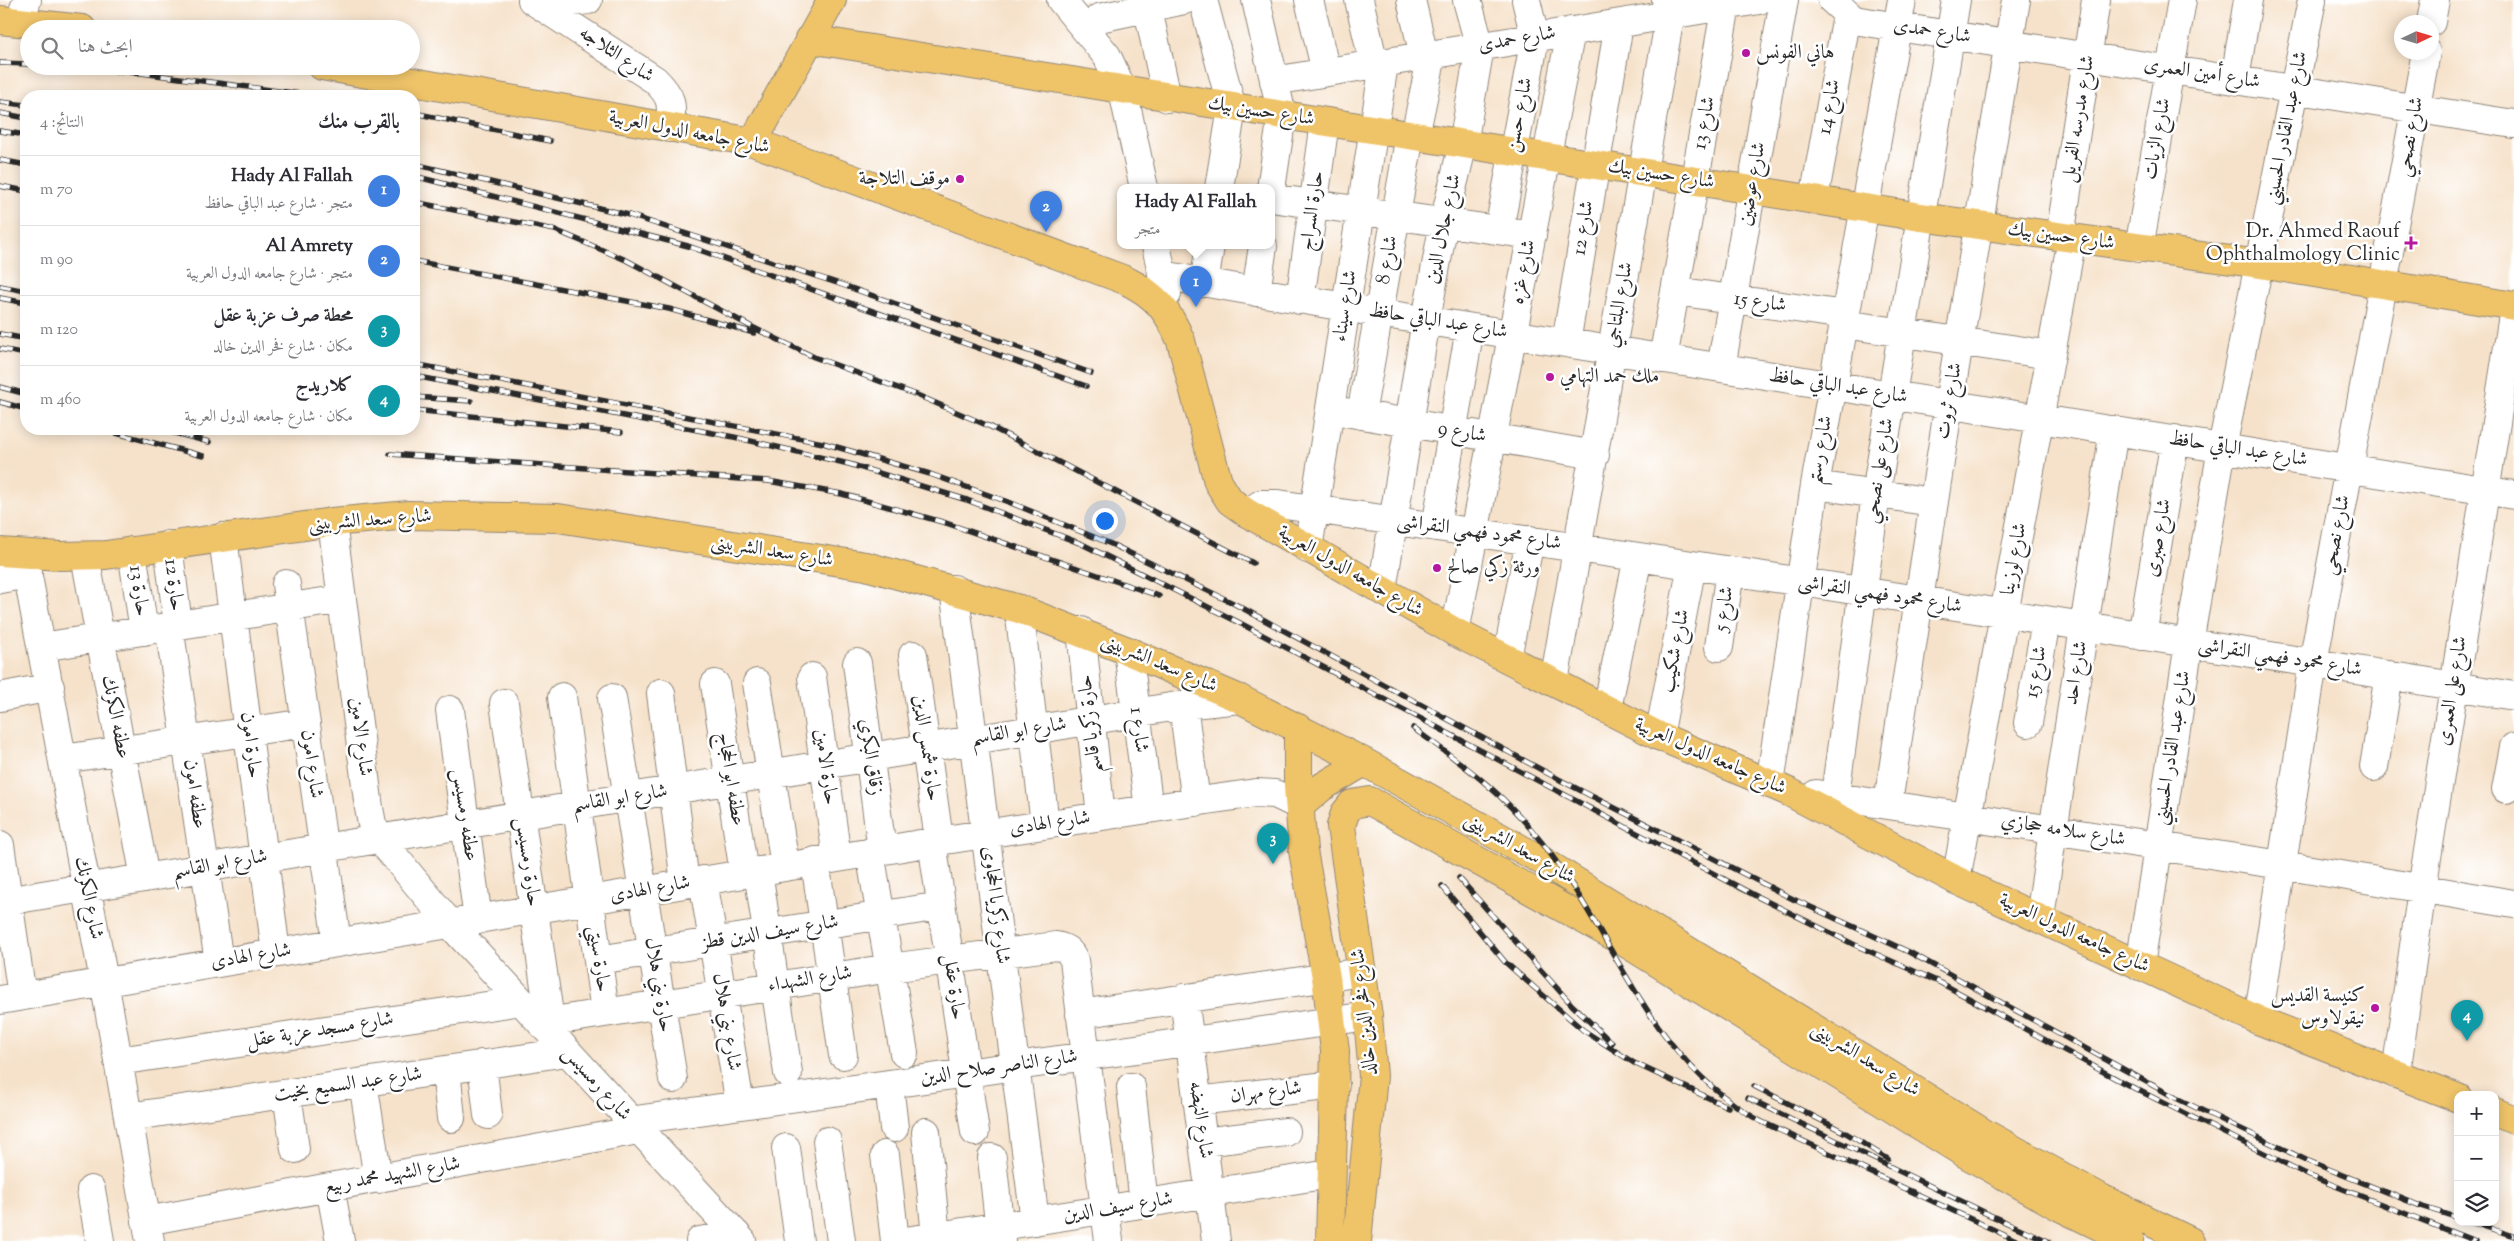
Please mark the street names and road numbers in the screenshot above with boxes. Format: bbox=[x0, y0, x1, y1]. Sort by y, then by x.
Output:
street label: شارع حمدى bbox=[1891, 12, 1973, 53]
street label: شارع الثلاجه bbox=[572, 19, 659, 92]
street label: شارع حمدى bbox=[1476, 19, 1558, 62]
street label: شارع أمين العمرى bbox=[2142, 49, 2263, 98]
street label: شارع عبد القادر الحسيني bbox=[2258, 49, 2318, 208]
street label: شارع مدرسه الفريل bbox=[2055, 53, 2104, 185]
street label: شارع حسن bbox=[1499, 75, 1542, 155]
street label: شارع 14 bbox=[1811, 77, 1850, 137]
street label: شارع حسين بيك bbox=[1205, 89, 1316, 136]
street label: شارع 13 bbox=[1686, 94, 1725, 152]
street label: شارع نصحي bbox=[2390, 95, 2434, 180]
street label: شارع الزيات bbox=[2137, 96, 2180, 182]
street label: شارع جامعه الدول العربية bbox=[606, 103, 772, 164]
street label: شارع عوضين bbox=[1731, 140, 1776, 228]
street label: شارع حسين بيك bbox=[1605, 152, 1716, 199]
street label: حارة السراج bbox=[1293, 169, 1334, 253]
street label: شارع جلال الدين bbox=[1418, 171, 1471, 287]
street label: شارع 12 bbox=[1565, 198, 1604, 258]
street label: شارع حسين بيك bbox=[2006, 215, 2116, 260]
street label: شارع 8 bbox=[1369, 233, 1408, 287]
street label: شارع غزه bbox=[1504, 237, 1545, 307]
street label: شارع البلتاجي bbox=[1598, 260, 1643, 351]
street label: شارع سيناء bbox=[1326, 268, 1367, 344]
street label: شارع 15 bbox=[1732, 285, 1788, 322]
street label: شارع عبد الباقي حافظ bbox=[1366, 297, 1510, 348]
street label: شارع ثروت bbox=[1929, 360, 1972, 442]
street label: شارع عبد الباقي حافظ bbox=[1766, 362, 1910, 413]
street label: شارع رستم bbox=[1801, 413, 1844, 487]
street label: شارع 9 bbox=[1435, 414, 1489, 452]
street label: شارع على نصحي bbox=[1857, 416, 1905, 526]
street label: شارع عبد الباقي حافظ bbox=[2166, 425, 2310, 476]
street label: شارع نصحي bbox=[2315, 492, 2361, 578]
street label: شارع صبرى bbox=[2138, 496, 2181, 580]
street label: شارع سعد الشربينى bbox=[307, 502, 433, 541]
street label: شارع محمود فهمي النقراشى bbox=[1395, 507, 1563, 561]
street label: شارع جامعه الدول العربية bbox=[1271, 519, 1428, 626]
street label: شارع لوزينا bbox=[1994, 521, 2037, 598]
street label: شارع سعد الشربينى bbox=[709, 528, 835, 577]
street label: حارة 12 bbox=[155, 557, 191, 613]
street label: حارة 13 bbox=[120, 564, 156, 618]
street label: شارع محمود فهمي النقراشى bbox=[1796, 568, 1964, 624]
street label: شارع 5 bbox=[1707, 584, 1744, 635]
street label: شارع شكيب bbox=[1654, 607, 1699, 696]
street label: شارع سعد الشربينى bbox=[1096, 627, 1222, 702]
street label: شارع محمود فهمي النقراشى bbox=[2196, 631, 2364, 687]
street label: شارع على العمرى bbox=[2430, 634, 2477, 748]
street label: شارع احد bbox=[2058, 639, 2097, 707]
street label: شارع 15 bbox=[2018, 644, 2057, 701]
street label: شارع عبد القادر الحسيني bbox=[2146, 669, 2202, 828]
street label: عطفه الكرنك bbox=[93, 673, 137, 761]
street label: حارة زكريا قاسم bbox=[1071, 673, 1114, 775]
street label: حارة شمس الدين bbox=[904, 693, 948, 803]
street label: شارع الامين bbox=[340, 696, 379, 778]
street label: شارع 1 bbox=[1120, 706, 1155, 755]
street label: حارة امون bbox=[232, 710, 268, 780]
street label: شارع ابو القاسم bbox=[969, 710, 1069, 757]
street label: شارع جامعه الدول العربية bbox=[1629, 711, 1791, 804]
street label: زقاق البكري bbox=[850, 717, 890, 797]
street label: حارة الامين bbox=[805, 727, 845, 807]
street label: شارع امون bbox=[291, 728, 330, 801]
street label: عطفه ابو الحجاج bbox=[707, 730, 752, 828]
street label: عطفه امون bbox=[175, 757, 213, 831]
street label: عطفه رمسيس bbox=[443, 767, 485, 863]
street label: شارع ابو القاسم bbox=[570, 777, 670, 824]
street label: شارع الهادى bbox=[1008, 804, 1093, 845]
street label: شارع سعد الشربينى bbox=[1458, 806, 1580, 893]
street label: شارع سلامه حجازي bbox=[1998, 807, 2127, 856]
street label: حارة رمسيس bbox=[506, 815, 548, 909]
street label: شارع ابو القاسم bbox=[170, 842, 271, 891]
street label: شارع زكريا الحجاوى bbox=[972, 844, 1017, 966]
street label: شارع الكرنك bbox=[65, 854, 110, 942]
street label: شارع الهادى bbox=[607, 869, 693, 912]
street label: شارع جامعه الدول العربية bbox=[1993, 886, 2154, 983]
street label: شارع سيف الدين قطز bbox=[697, 908, 841, 959]
street label: حارة سيتي bbox=[577, 924, 617, 995]
street label: حارة بني هلال bbox=[635, 935, 680, 1035]
street label: شارع الهادى bbox=[208, 936, 294, 979]
street label: شارع فخر الدين خالد bbox=[1344, 947, 1387, 1077]
street label: حارة عقل bbox=[934, 952, 972, 1022]
street label: شارع الشهداء bbox=[766, 959, 854, 1002]
street label: شارع بني هلال bbox=[703, 971, 748, 1073]
street label: شارع مسجد عزبة عقل bbox=[244, 1005, 396, 1058]
street label: شارع سعد الشربينى bbox=[1804, 1015, 1925, 1106]
street label: شارع رمسيس bbox=[554, 1040, 638, 1129]
street label: شارع الناصر صلاح الدين bbox=[918, 1043, 1080, 1094]
street label: شارع عبد السميع بخيت bbox=[272, 1060, 424, 1111]
street label: شارع مهران bbox=[1228, 1074, 1304, 1113]
street label: شارع النهضه bbox=[1179, 1079, 1220, 1161]
street label: شارع الشهيد محمد ربيع bbox=[321, 1150, 463, 1203]
street label: شارع سيف الدين bbox=[1061, 1185, 1175, 1232]

